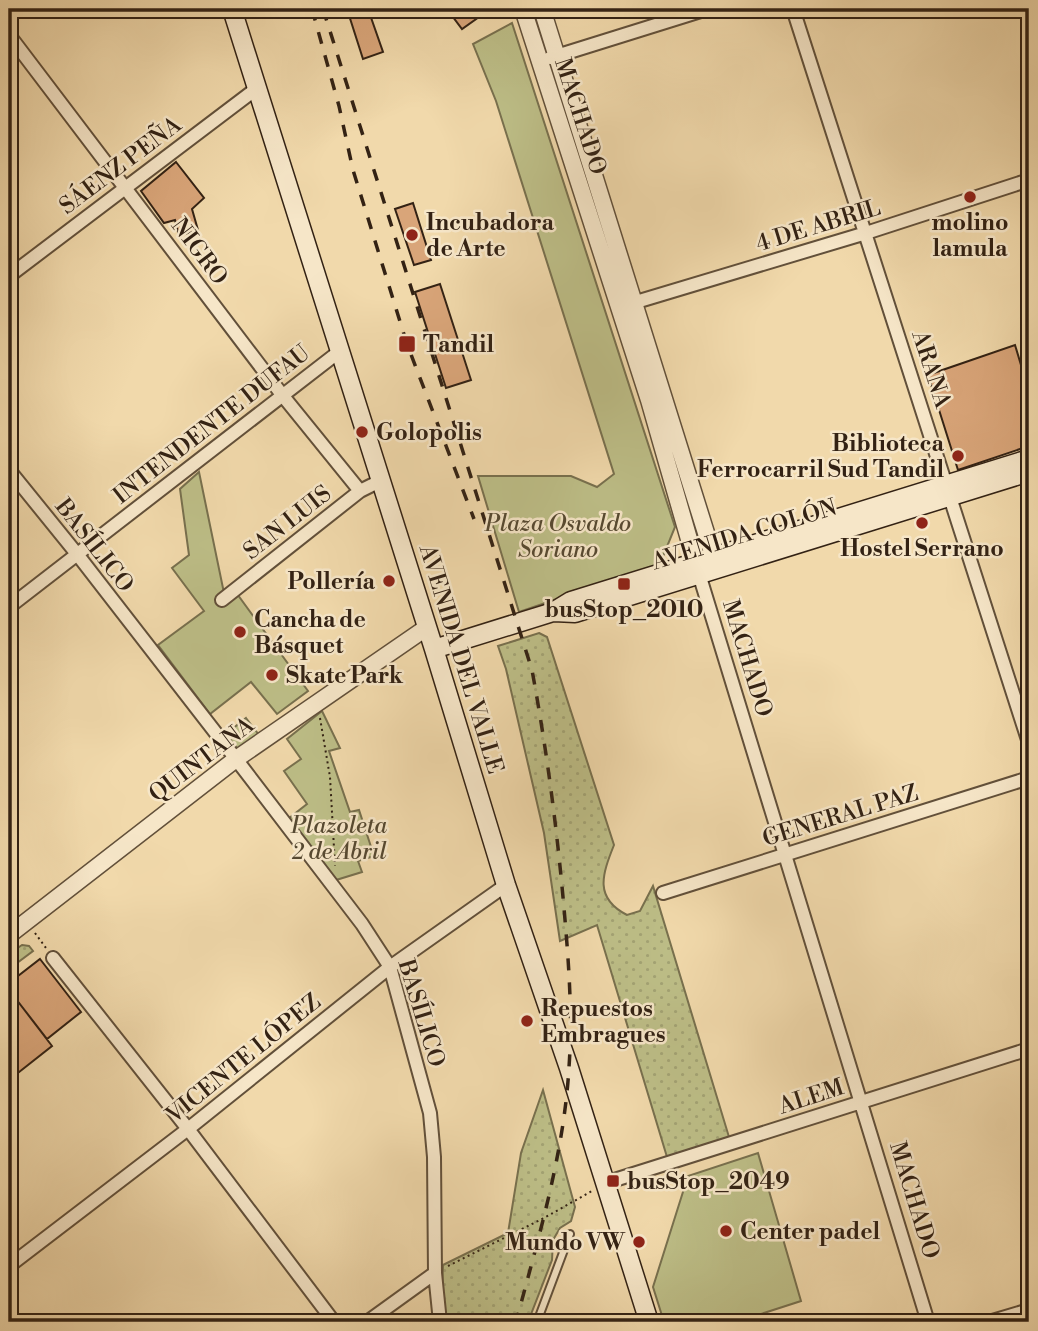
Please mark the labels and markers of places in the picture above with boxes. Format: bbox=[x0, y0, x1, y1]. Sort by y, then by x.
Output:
marker: molino lamula bbox=[962, 189, 978, 205]
place label: Incubadora de Arte bbox=[426, 209, 555, 263]
place label: molino lamula bbox=[931, 209, 1009, 263]
marker: Incubadora de Arte bbox=[404, 227, 420, 243]
place label: Tandil bbox=[423, 331, 494, 359]
marker: Tandil bbox=[397, 334, 417, 354]
place label: Golopolis bbox=[376, 419, 482, 447]
marker: Golopolis bbox=[354, 424, 370, 440]
place label: Biblioteca Ferrocarril Sud Tandil bbox=[697, 430, 945, 484]
marker: Biblioteca Ferrocarril Sud Tandil bbox=[950, 448, 966, 464]
marker: Hostel Serrano bbox=[914, 515, 930, 531]
place label: Hostel Serrano bbox=[840, 535, 1004, 563]
place label: Pollería bbox=[287, 568, 376, 596]
marker: Pollería bbox=[381, 573, 397, 589]
marker: busStop_2010 bbox=[616, 576, 632, 592]
place label: busStop_2010 bbox=[544, 596, 704, 624]
place label: Cancha de Básquet bbox=[254, 606, 366, 660]
marker: Cancha de Básquet bbox=[232, 624, 248, 640]
place label: Skate Park bbox=[286, 662, 404, 690]
marker: Skate Park bbox=[264, 667, 280, 683]
place label: Repuestos Embragues bbox=[541, 995, 666, 1049]
marker: Repuestos Embragues bbox=[519, 1013, 535, 1029]
place label: busStop_2049 bbox=[627, 1168, 790, 1196]
marker: busStop_2049 bbox=[605, 1173, 621, 1189]
place label: Center padel bbox=[740, 1218, 881, 1246]
marker: Center padel bbox=[718, 1223, 734, 1239]
place label: Mundo VW bbox=[505, 1229, 626, 1257]
marker: Mundo VW bbox=[631, 1234, 647, 1250]

